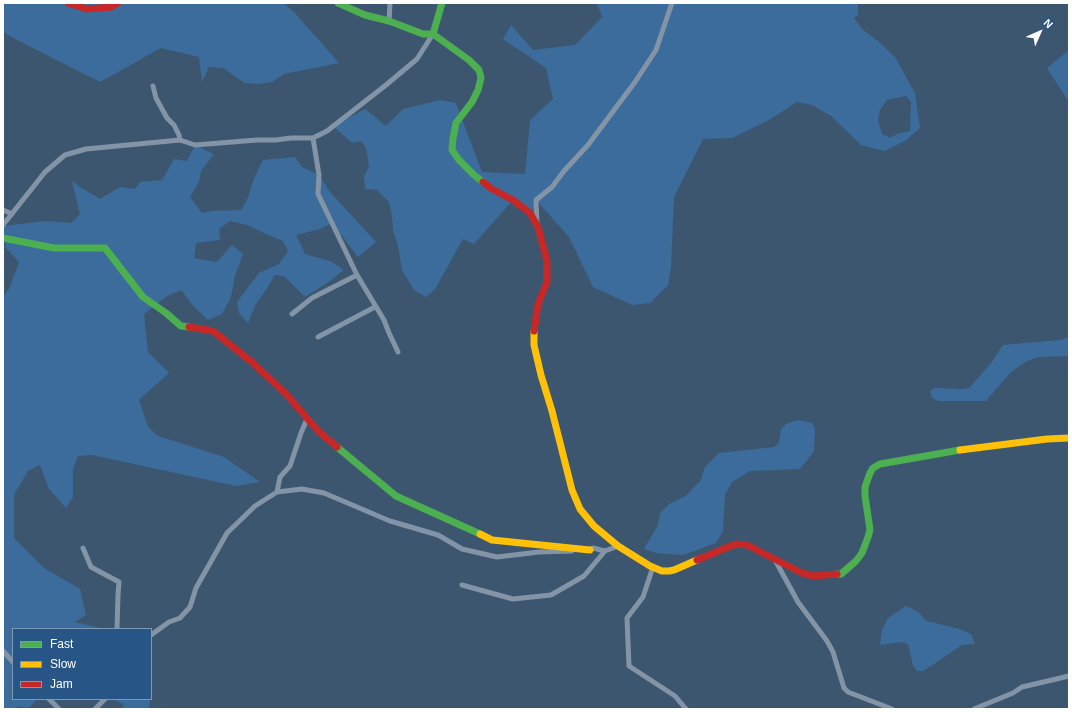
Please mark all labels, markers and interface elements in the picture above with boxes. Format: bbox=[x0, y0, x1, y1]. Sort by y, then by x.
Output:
north arrow bbox=[1020, 12, 1060, 52]
text: N bbox=[1041, 16, 1056, 31]
legend bbox=[12, 628, 152, 700]
text: Fast bbox=[50, 637, 73, 651]
text: Slow bbox=[50, 657, 76, 671]
text: Jam bbox=[50, 677, 73, 691]

